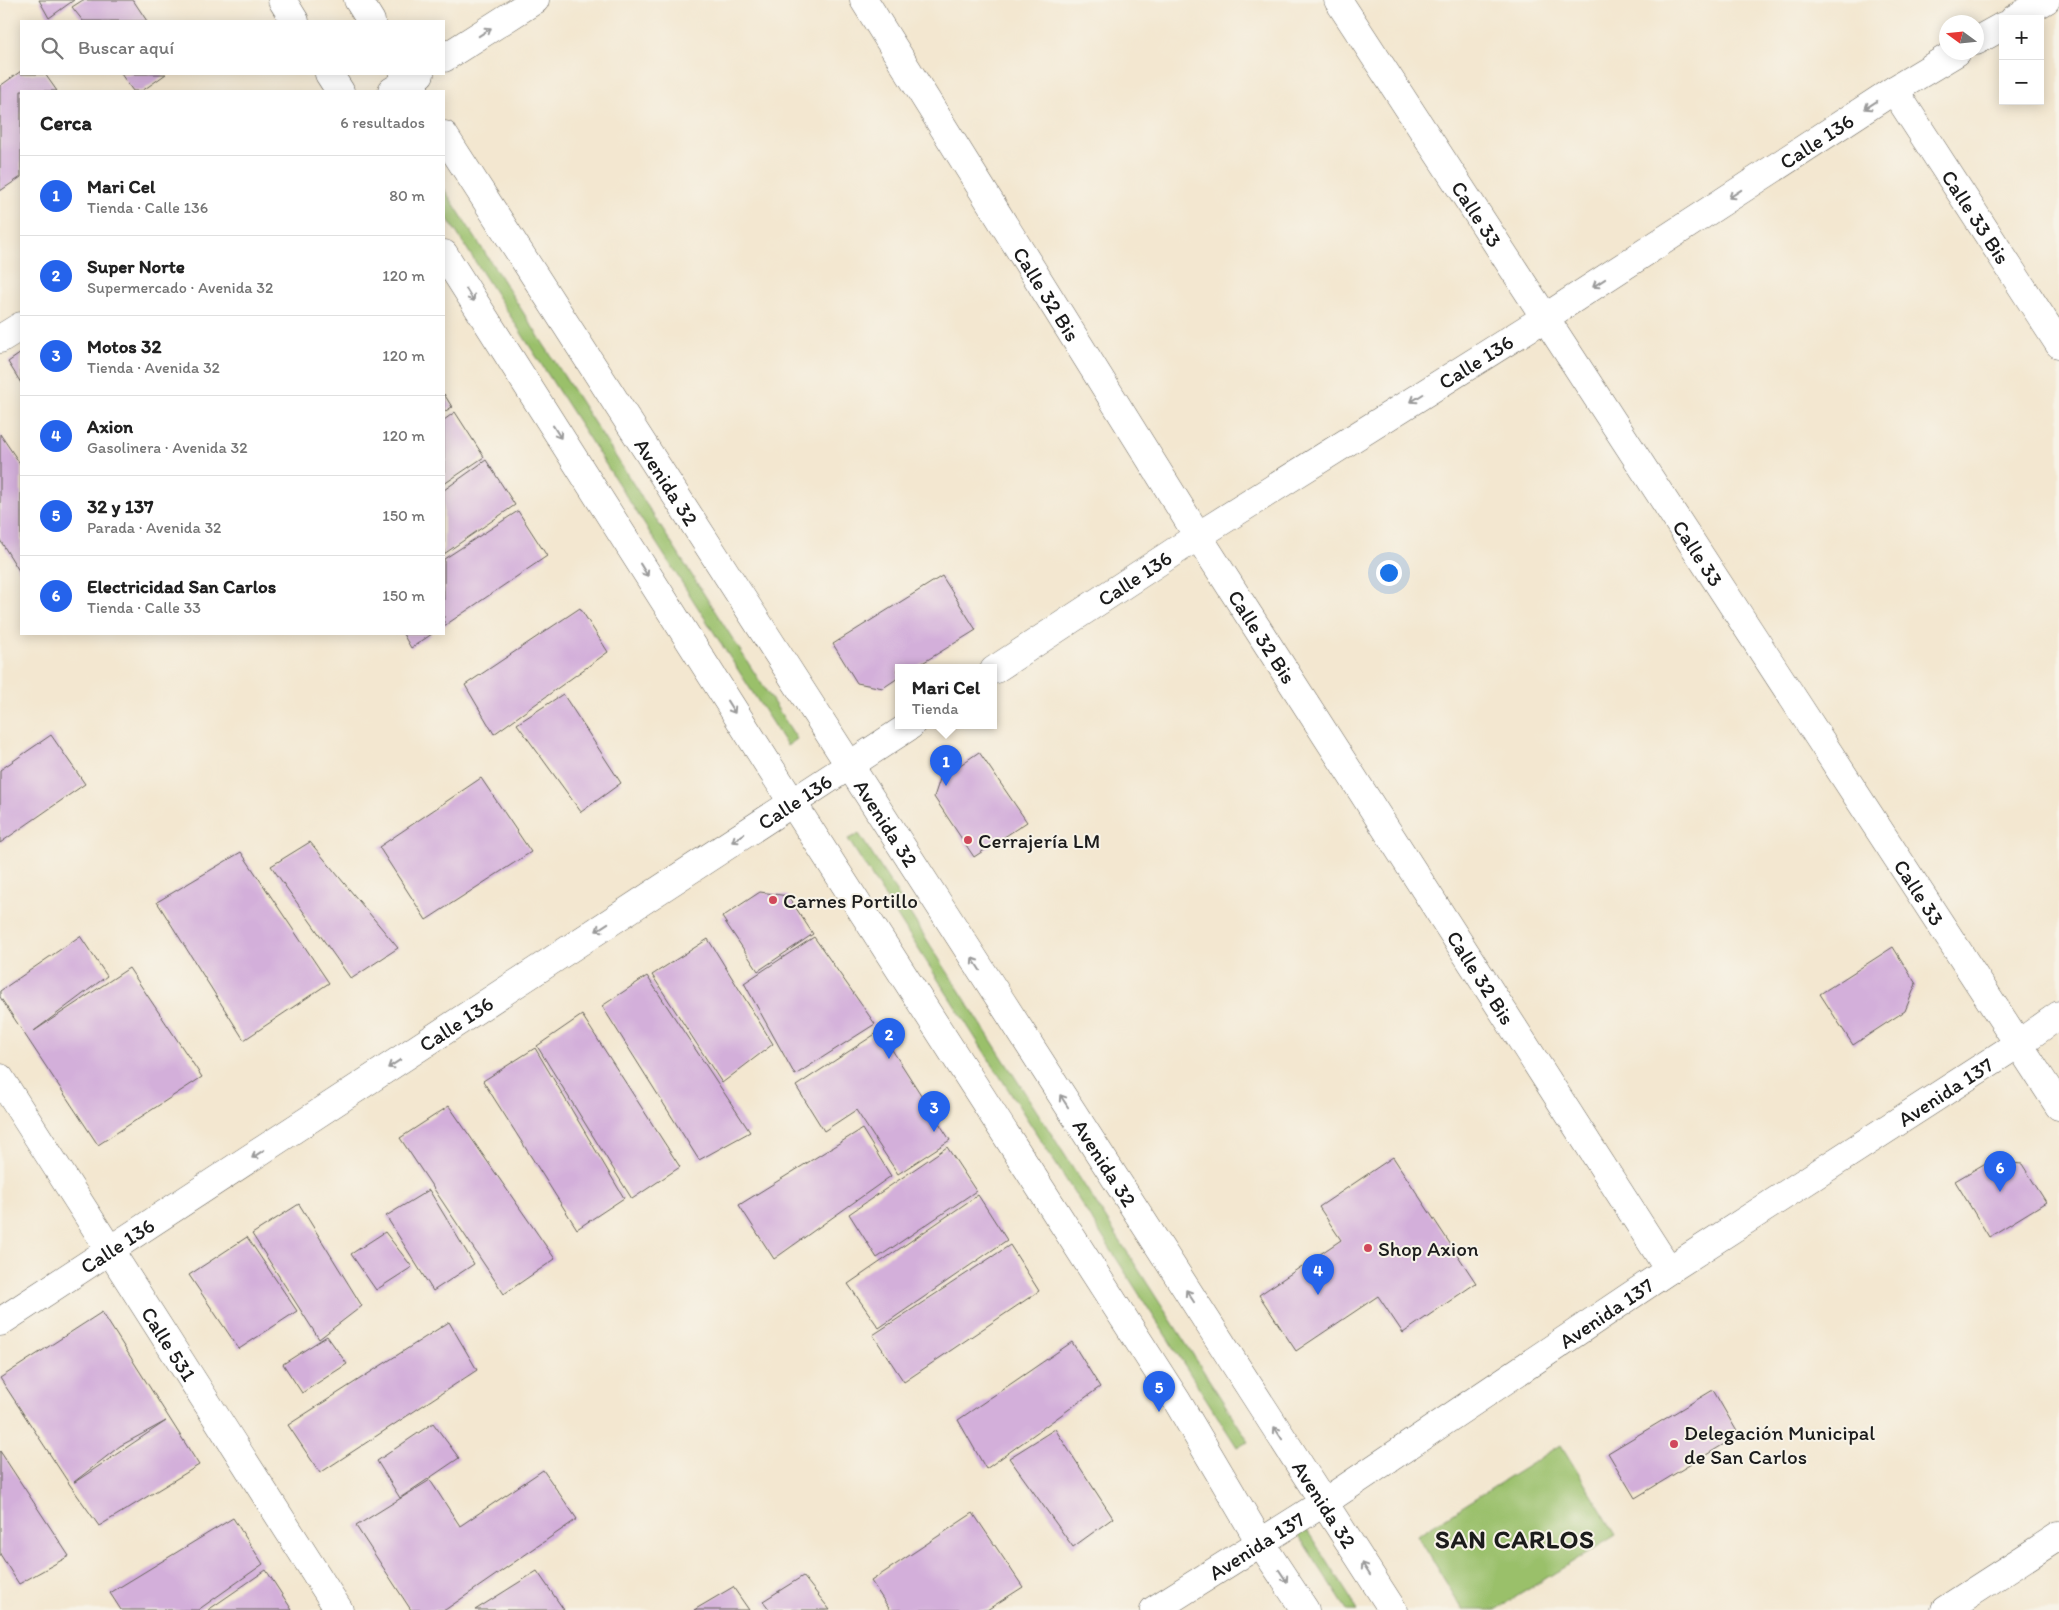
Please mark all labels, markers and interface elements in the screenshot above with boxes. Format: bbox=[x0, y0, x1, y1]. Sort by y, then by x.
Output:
north arrow bbox=[1939, 15, 1984, 60]
map controls bbox=[1999, 15, 2044, 105]
button: + bbox=[1999, 15, 2044, 60]
search box bbox=[20, 20, 445, 75]
one-way arrow bbox=[477, 27, 491, 37]
icon: search bbox=[38, 34, 66, 62]
text: Buscar aquí bbox=[78, 36, 174, 59]
button: − bbox=[1999, 60, 2044, 105]
one-way arrow bbox=[1864, 100, 1878, 110]
street label: Calle 136 bbox=[1775, 107, 1858, 174]
text: Cerca bbox=[40, 110, 92, 135]
text: 6 resultados bbox=[340, 113, 425, 132]
street label: Calle 33 Bis bbox=[1937, 165, 2016, 268]
text: Mari Cel bbox=[87, 175, 155, 198]
street label: Calle 33 bbox=[1447, 176, 1508, 251]
text: 1 bbox=[52, 186, 60, 205]
text: 80 m bbox=[389, 186, 425, 205]
one-way arrow bbox=[1728, 189, 1742, 199]
text: Tienda · Calle 136 bbox=[87, 198, 208, 217]
street label: Calle 32 Bis bbox=[1008, 242, 1086, 346]
text: Super Norte bbox=[87, 255, 185, 278]
text: 2 bbox=[52, 266, 60, 285]
text: 120 m bbox=[382, 266, 425, 285]
text: Supermercado · Avenida 32 bbox=[87, 278, 273, 297]
one-way arrow bbox=[1592, 278, 1606, 288]
one-way arrow bbox=[465, 288, 475, 302]
street label: Calle 136 bbox=[1434, 329, 1517, 394]
text: Motos 32 bbox=[87, 335, 161, 358]
text: 3 bbox=[52, 346, 60, 365]
text: 120 m bbox=[382, 346, 425, 365]
text: Tienda · Avenida 32 bbox=[87, 358, 220, 377]
one-way arrow bbox=[1411, 393, 1425, 403]
text: Axion bbox=[87, 415, 133, 438]
one-way arrow bbox=[552, 425, 562, 439]
text: 4 bbox=[51, 426, 61, 445]
text: 120 m bbox=[382, 426, 425, 445]
street label: Avenida 32 bbox=[630, 433, 704, 530]
text: Gasolinera · Avenida 32 bbox=[87, 438, 248, 457]
text: 32 y 137 bbox=[87, 495, 153, 518]
text: 5 bbox=[52, 506, 60, 525]
text: 150 m bbox=[382, 506, 425, 525]
street label: Calle 33 bbox=[1668, 515, 1729, 591]
text: Parada · Avenida 32 bbox=[87, 518, 222, 537]
street label: Calle 136 bbox=[1093, 544, 1176, 611]
your location bbox=[1376, 560, 1402, 586]
one-way arrow bbox=[639, 562, 649, 576]
text: Electricidad San Carlos bbox=[87, 575, 276, 598]
street label: Calle 32 Bis bbox=[1223, 585, 1302, 688]
text: 6 bbox=[52, 586, 60, 605]
text: 150 m bbox=[382, 586, 425, 605]
text: Tienda · Calle 33 bbox=[87, 598, 201, 617]
popup bbox=[895, 664, 997, 729]
text: Mari Cel bbox=[912, 676, 980, 699]
one-way arrow bbox=[726, 699, 736, 713]
text: Tienda bbox=[912, 699, 958, 718]
pin: 1 bbox=[930, 745, 962, 786]
street label: Calle 136 bbox=[753, 768, 836, 835]
street label: Avenida 32 bbox=[849, 774, 924, 871]
place label: Cerrajería LM bbox=[978, 828, 1100, 853]
one-way arrow bbox=[731, 833, 745, 843]
marker: Cerrajería LM bbox=[962, 834, 974, 846]
street label: Calle 33 bbox=[1889, 854, 1950, 930]
place label: Carnes Portillo bbox=[783, 888, 918, 913]
marker: Carnes Portillo bbox=[767, 894, 779, 906]
one-way arrow bbox=[596, 922, 610, 932]
street label: Calle 32 Bis bbox=[1442, 926, 1521, 1029]
one-way arrow bbox=[971, 957, 981, 971]
street label: Calle 136 bbox=[414, 990, 498, 1057]
pin: 2 bbox=[873, 1018, 905, 1059]
street label: Avenida 137 bbox=[1893, 1051, 1997, 1131]
one-way arrow bbox=[387, 1060, 401, 1070]
pin: 3 bbox=[918, 1091, 950, 1132]
one-way arrow bbox=[1059, 1094, 1069, 1108]
street label: Avenida 32 bbox=[1068, 1114, 1143, 1211]
one-way arrow bbox=[251, 1149, 265, 1159]
pin: 6 bbox=[1984, 1151, 2016, 1192]
street label: Calle 136 bbox=[75, 1212, 159, 1279]
place label: Shop Axion bbox=[1378, 1236, 1479, 1261]
marker: Shop Axion bbox=[1362, 1242, 1374, 1254]
pin: 4 bbox=[1302, 1254, 1334, 1295]
street label: Avenida 137 bbox=[1554, 1272, 1658, 1353]
one-way arrow bbox=[1185, 1289, 1195, 1303]
street label: Calle 531 bbox=[136, 1302, 202, 1386]
pin: 5 bbox=[1143, 1371, 1175, 1412]
place label: Delegación Municipal de San Carlos bbox=[1684, 1420, 1875, 1469]
one-way arrow bbox=[1272, 1426, 1282, 1440]
marker: Delegación Municipal de San Carlos bbox=[1668, 1438, 1680, 1450]
street label: Avenida 32 bbox=[1288, 1456, 1362, 1553]
street label: Avenida 137 bbox=[1204, 1506, 1309, 1585]
district label: SAN CARLOS bbox=[1435, 1523, 1595, 1555]
one-way arrow bbox=[1361, 1562, 1371, 1576]
one-way arrow bbox=[1278, 1569, 1288, 1583]

